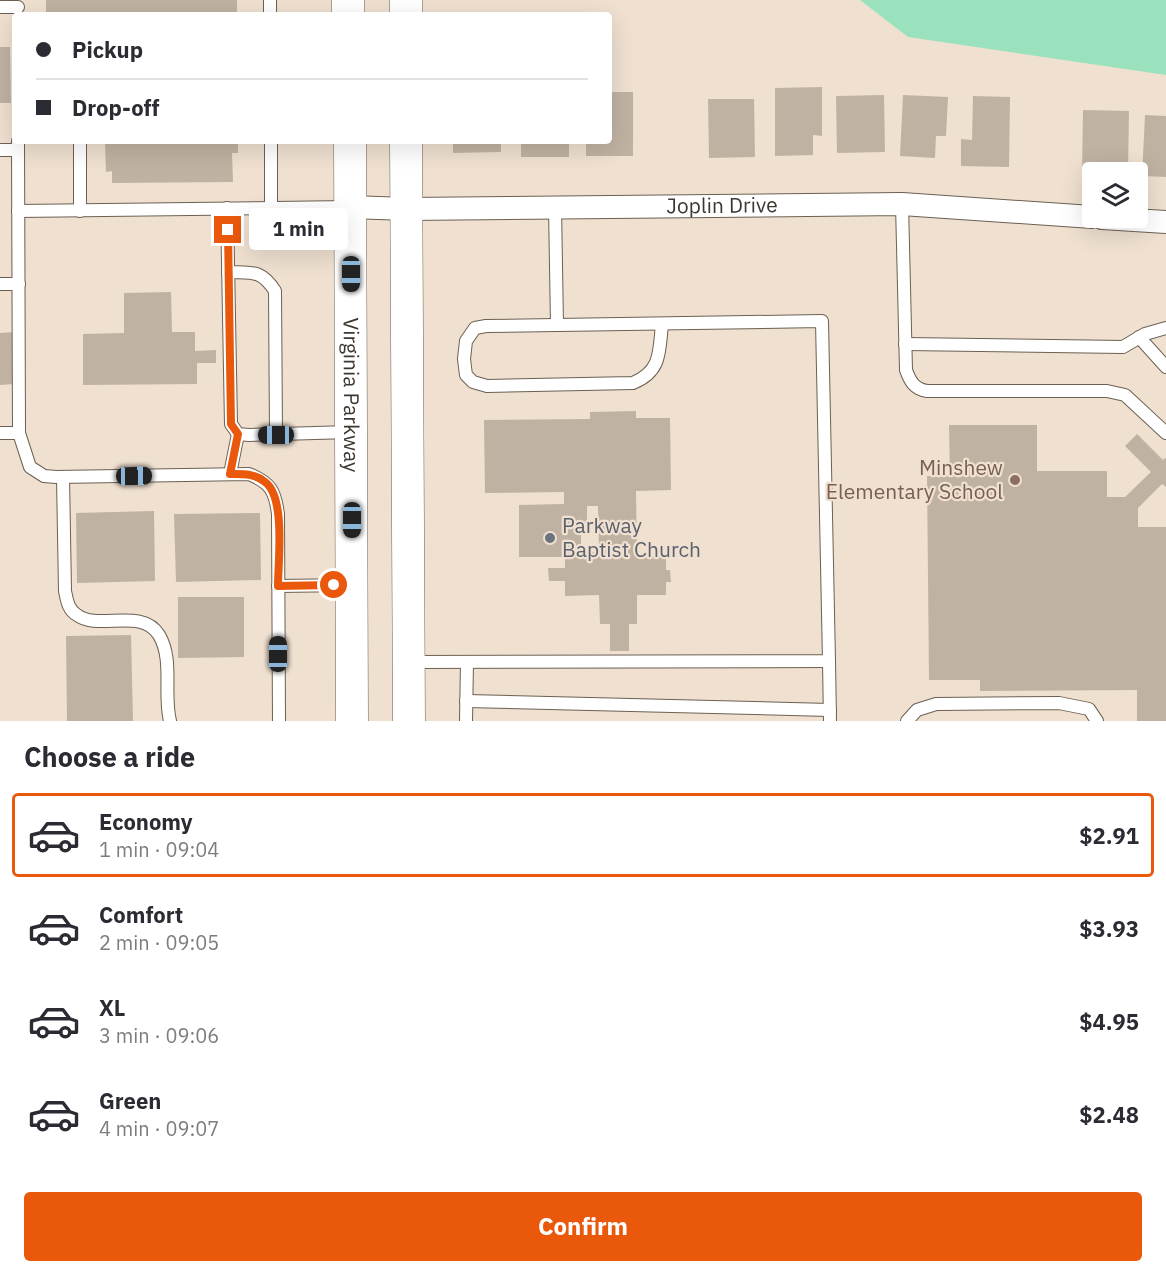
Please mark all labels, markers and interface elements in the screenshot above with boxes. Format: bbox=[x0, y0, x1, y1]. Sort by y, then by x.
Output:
text: Pickup bbox=[72, 35, 143, 64]
text: Drop-off bbox=[72, 93, 159, 122]
map controls bbox=[1082, 162, 1148, 228]
button: layers bbox=[1082, 162, 1148, 228]
street label: Joplin Drive bbox=[666, 190, 778, 219]
callout: 1 min bbox=[249, 209, 348, 251]
text: 1 min bbox=[272, 215, 325, 242]
route end bbox=[214, 216, 241, 243]
car bbox=[342, 256, 360, 292]
street label: Virginia Parkway bbox=[338, 317, 366, 473]
car bbox=[258, 426, 294, 444]
place label: Minshew Elementary School bbox=[826, 453, 1003, 505]
car bbox=[116, 467, 152, 485]
marker: Minshew Elementary School bbox=[1008, 473, 1022, 487]
car bbox=[343, 502, 361, 538]
place label: Parkway Baptist Church bbox=[562, 511, 701, 563]
marker: Parkway Baptist Church bbox=[543, 531, 557, 545]
route start bbox=[320, 571, 347, 598]
car bbox=[269, 636, 287, 672]
text: Choose a ride bbox=[24, 739, 195, 774]
text: Economy bbox=[99, 807, 193, 836]
icon: car bbox=[27, 808, 81, 862]
text: $2.91 bbox=[1079, 821, 1139, 850]
text: 1 min · 09:04 bbox=[99, 836, 219, 863]
text: Comfort bbox=[99, 900, 183, 929]
icon: car bbox=[27, 901, 81, 955]
text: $3.93 bbox=[1079, 914, 1139, 943]
text: 2 min · 09:05 bbox=[99, 929, 219, 956]
text: XL bbox=[99, 993, 125, 1022]
icon: car bbox=[27, 994, 81, 1048]
text: $4.95 bbox=[1079, 1007, 1139, 1036]
text: 3 min · 09:06 bbox=[99, 1022, 219, 1049]
text: Green bbox=[99, 1086, 161, 1115]
icon: car bbox=[27, 1087, 81, 1141]
text: $2.48 bbox=[1079, 1100, 1139, 1129]
text: 4 min · 09:07 bbox=[99, 1115, 219, 1142]
button: Confirm bbox=[24, 1192, 1142, 1261]

